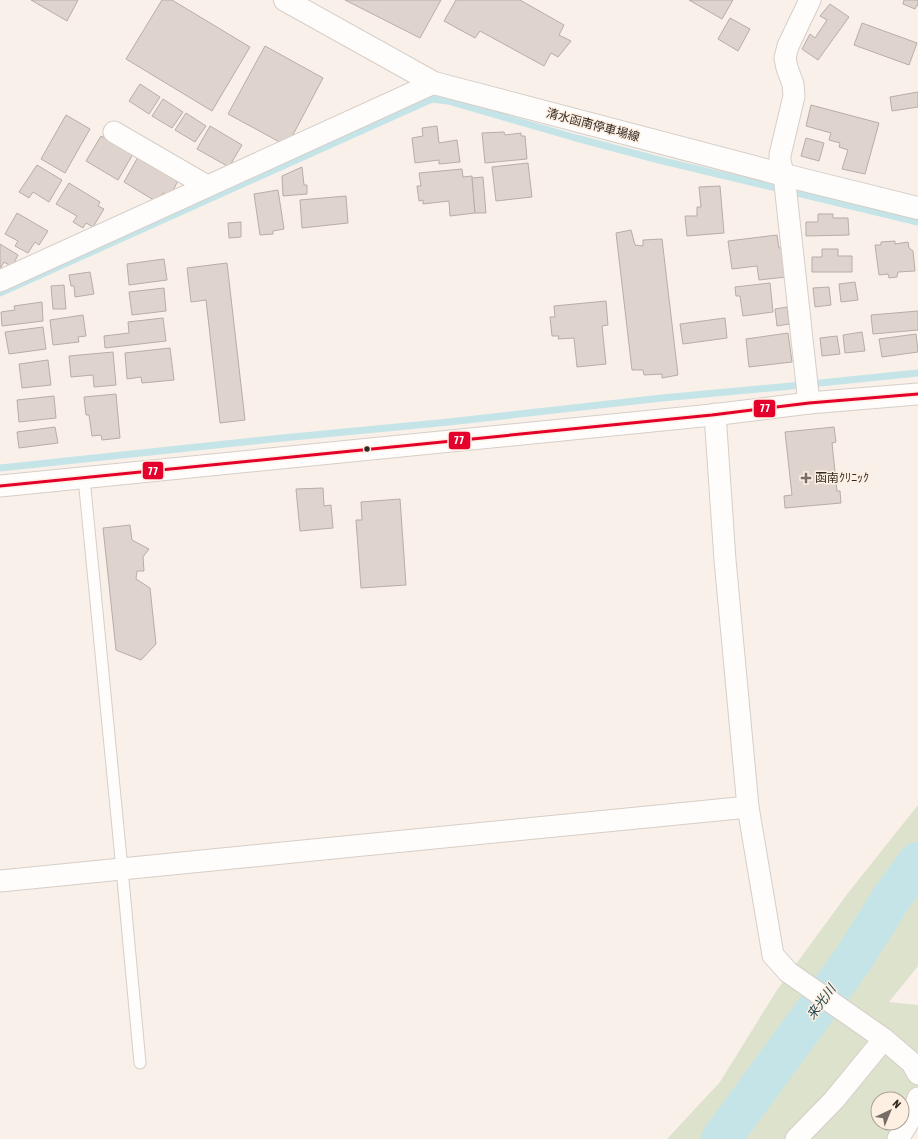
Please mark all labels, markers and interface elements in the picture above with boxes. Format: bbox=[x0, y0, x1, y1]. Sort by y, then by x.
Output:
street label: 清水函南停車場線 bbox=[545, 106, 641, 144]
line badge: 77 bbox=[753, 399, 776, 418]
text: 77 bbox=[760, 402, 770, 414]
line badge: 77 bbox=[448, 431, 471, 450]
text: 77 bbox=[454, 434, 464, 446]
unlabelled marker bbox=[362, 444, 372, 454]
line badge: 77 bbox=[142, 461, 164, 480]
text: 77 bbox=[148, 465, 158, 477]
place label: 函南ｸﾘﾆｯｸ bbox=[815, 471, 869, 485]
marker: 函南ｸﾘﾆｯｸ bbox=[800, 472, 812, 484]
water label: 来光川 bbox=[803, 980, 840, 1022]
north arrow bbox=[870, 1091, 910, 1131]
text: N bbox=[890, 1097, 903, 1110]

